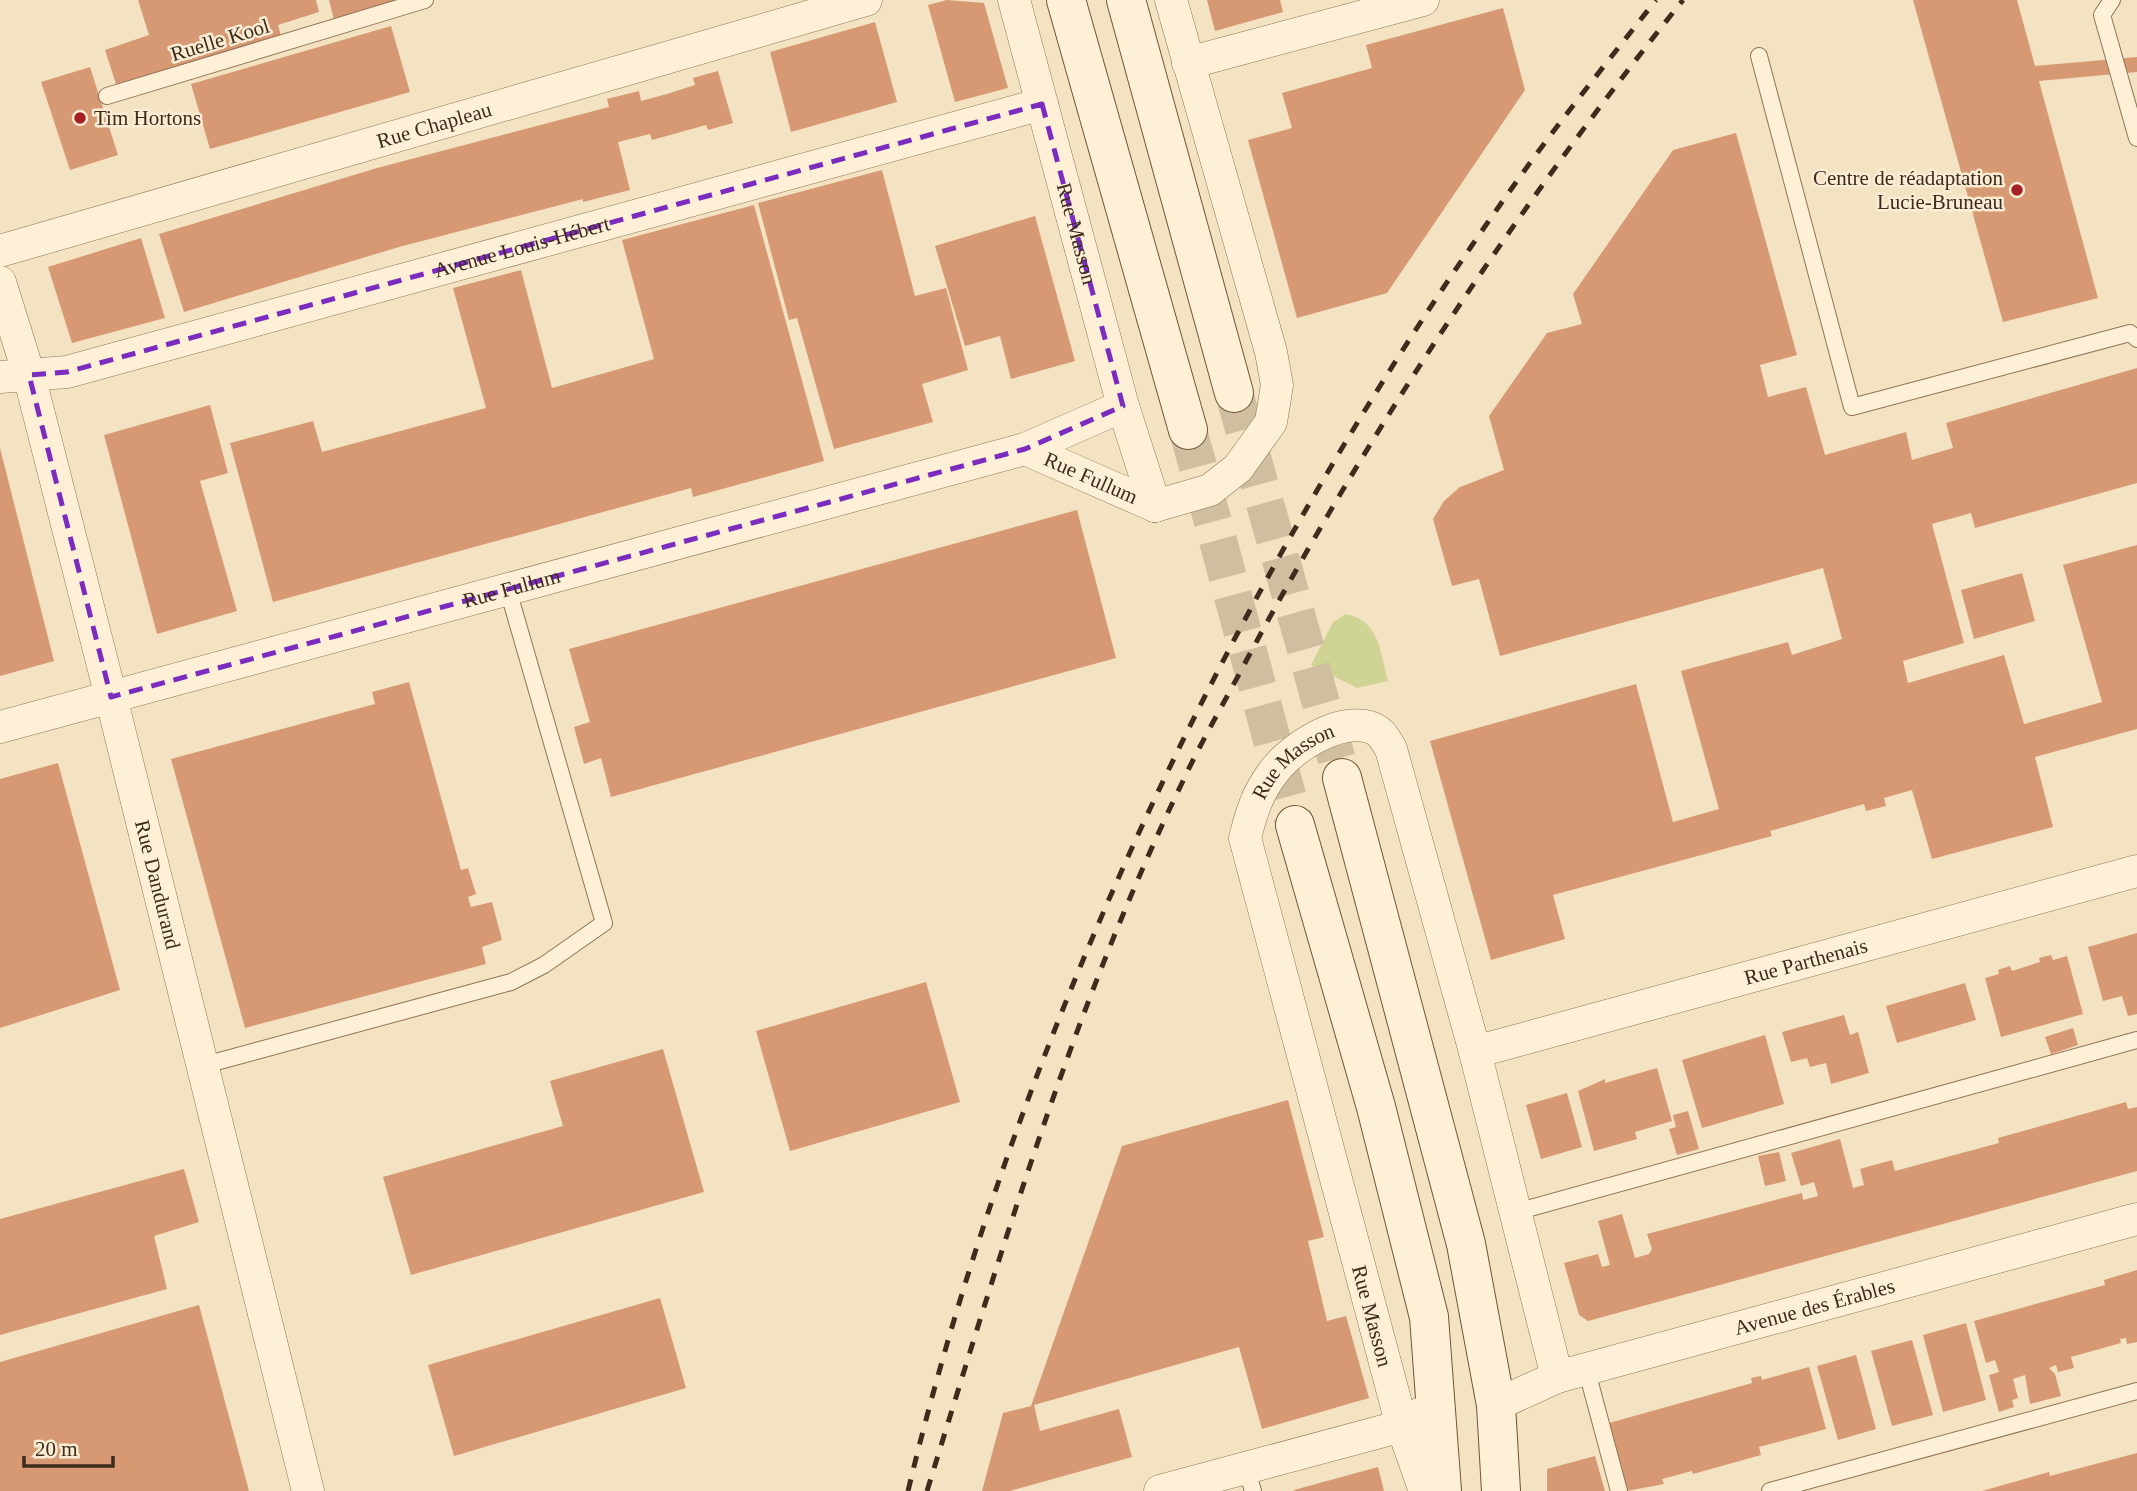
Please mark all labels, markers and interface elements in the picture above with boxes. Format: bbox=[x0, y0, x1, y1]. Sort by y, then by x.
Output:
street label: Ruelle Kool bbox=[168, 14, 272, 66]
street label: Rue Chapleau bbox=[374, 97, 495, 153]
place label: Tim Hortons bbox=[94, 106, 201, 130]
marker: Tim Hortons bbox=[72, 110, 88, 126]
place label: Centre de réadaptation Lucie-Bruneau bbox=[1813, 166, 2003, 214]
street label: Rue Masson bbox=[1052, 180, 1102, 288]
marker: Centre de réadaptation Lucie-Bruneau bbox=[2009, 182, 2025, 198]
street label: Avenue Louis-Hébert bbox=[431, 211, 613, 283]
street label: Rue Fullum bbox=[1040, 447, 1141, 509]
street label: Rue Fullum bbox=[460, 564, 563, 613]
street label: Rue Masson bbox=[1247, 718, 1338, 803]
street label: Rue Dandurand bbox=[130, 817, 185, 952]
street label: Rue Parthenais bbox=[1742, 933, 1870, 990]
street label: Rue Masson bbox=[1347, 1262, 1397, 1370]
street label: Avenue des Érables bbox=[1732, 1274, 1897, 1340]
scale bar bbox=[24, 1424, 114, 1468]
text: 20 m bbox=[35, 1437, 78, 1461]

